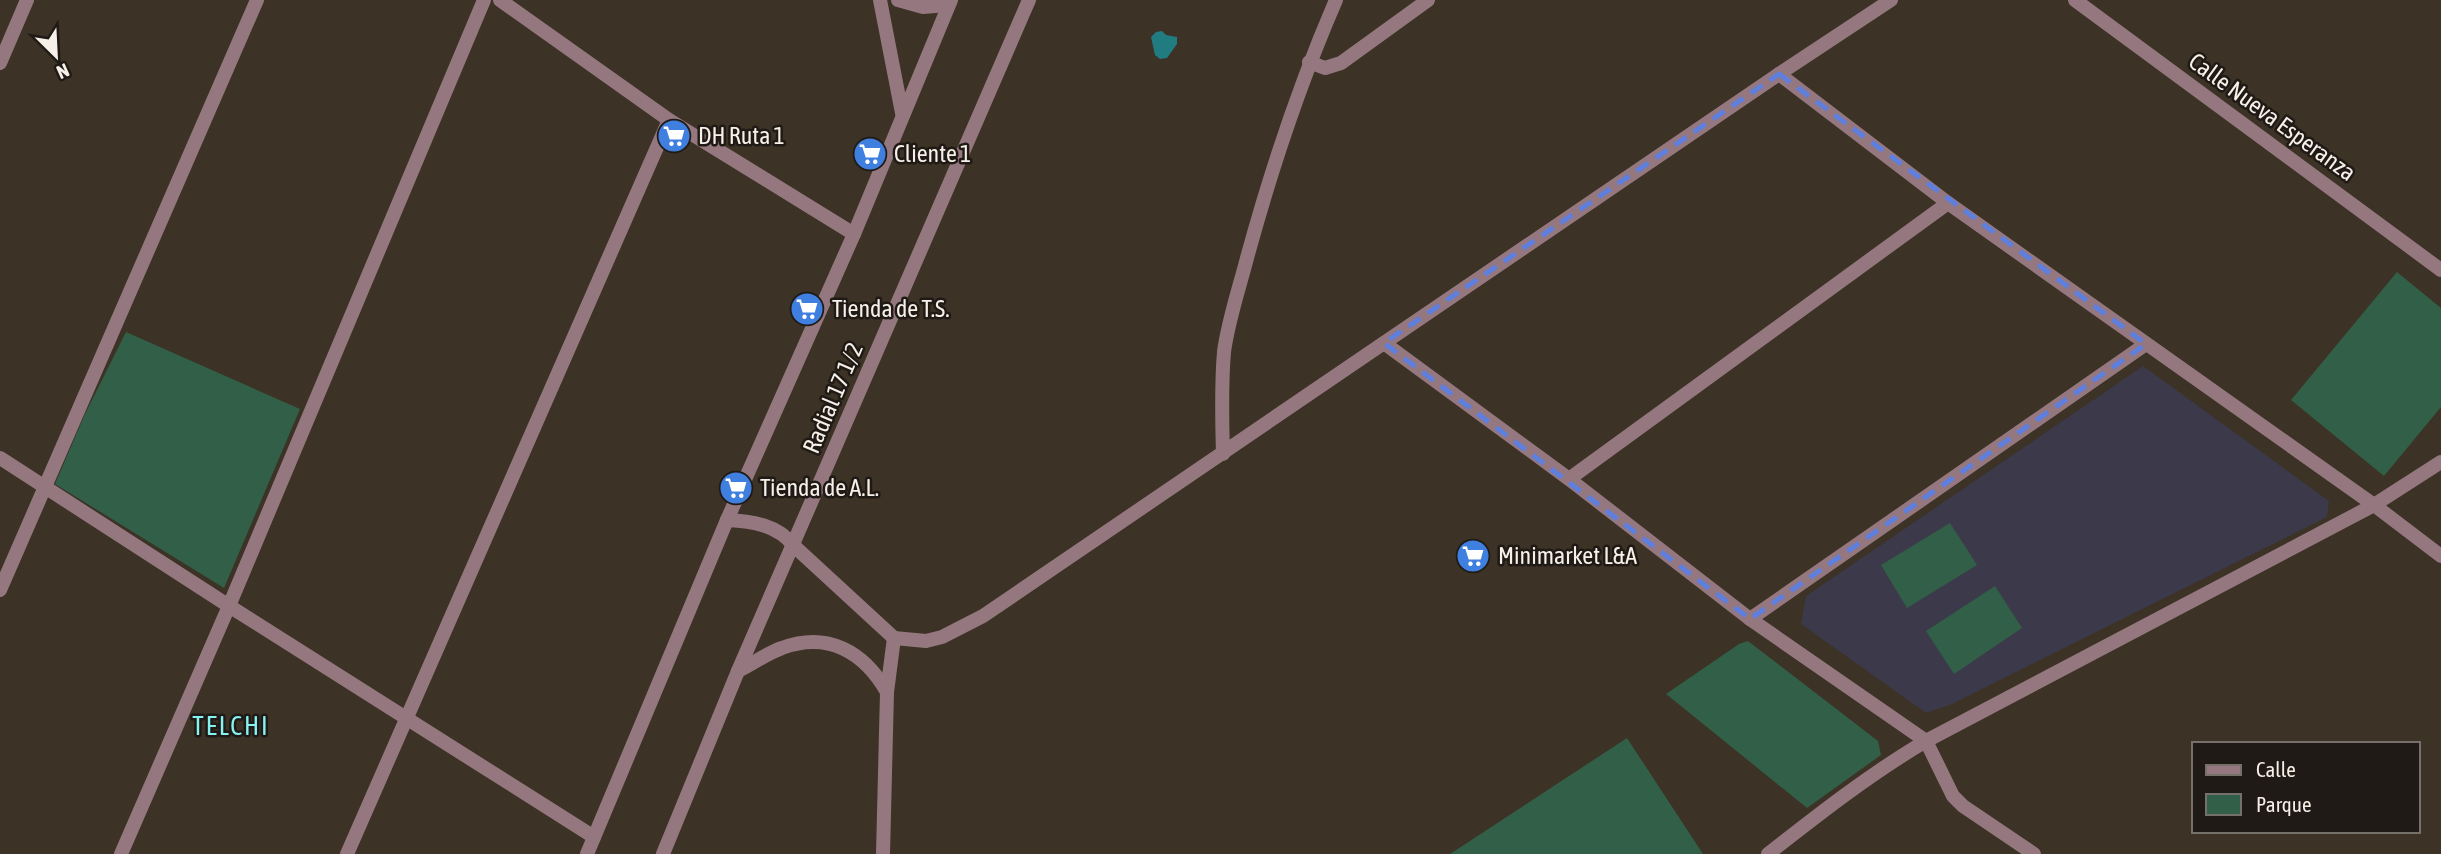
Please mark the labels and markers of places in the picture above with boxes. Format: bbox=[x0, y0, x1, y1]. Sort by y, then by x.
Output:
supermarket icon: DH Ruta 1 bbox=[655, 117, 693, 155]
place label: DH Ruta 1 bbox=[698, 122, 785, 149]
supermarket icon: Cliente 1 bbox=[851, 135, 889, 173]
place label: Cliente 1 bbox=[894, 140, 971, 167]
supermarket icon: Tienda de T.S. bbox=[788, 290, 826, 328]
place label: Tienda de T.S. bbox=[832, 295, 949, 322]
supermarket icon: Tienda de A.L. bbox=[717, 469, 755, 507]
place label: Tienda de A.L. bbox=[760, 474, 879, 501]
supermarket icon: Minimarket L&A bbox=[1454, 537, 1492, 575]
place label: Minimarket L&A bbox=[1498, 542, 1637, 569]

